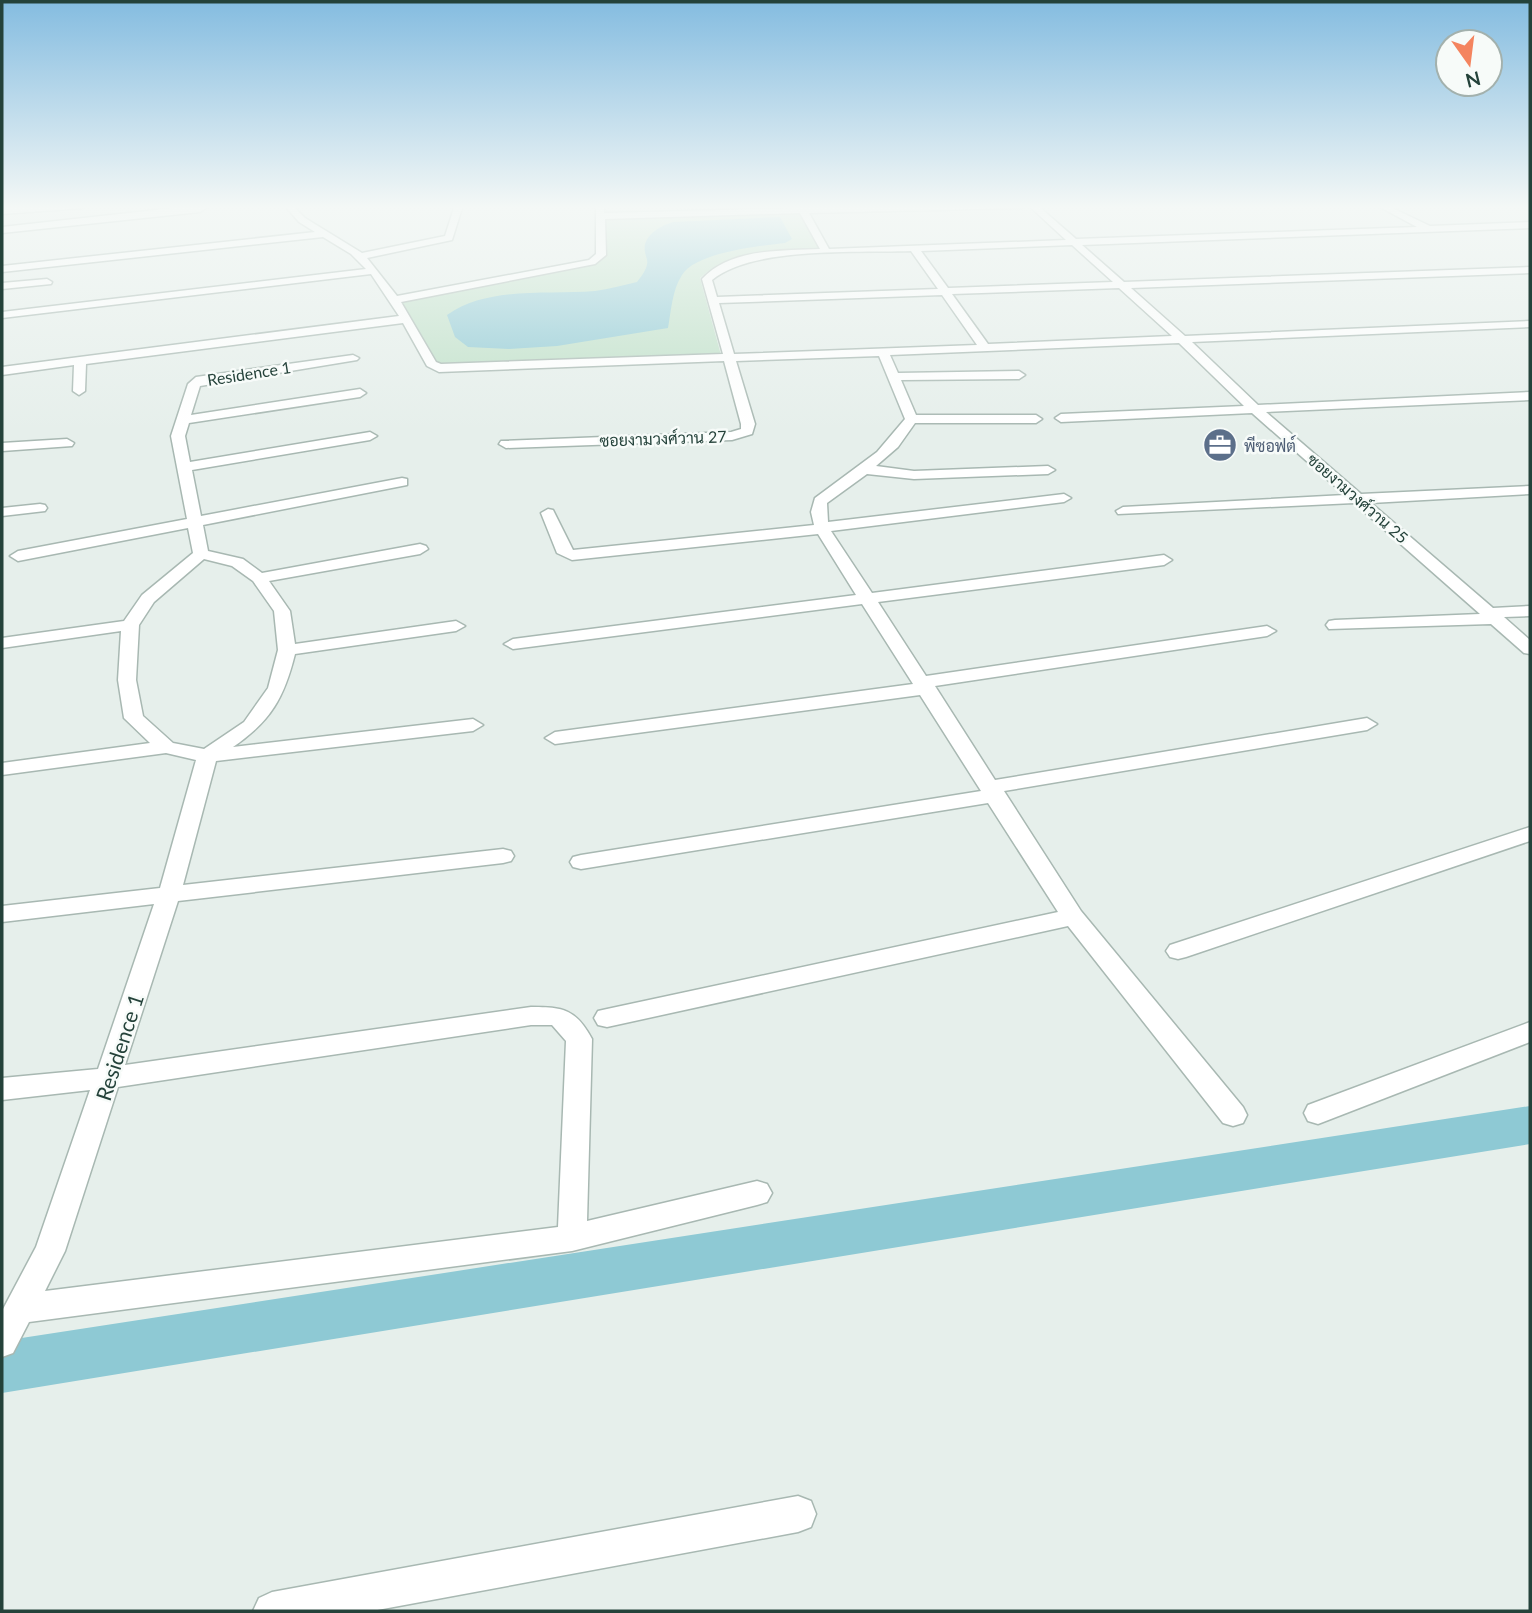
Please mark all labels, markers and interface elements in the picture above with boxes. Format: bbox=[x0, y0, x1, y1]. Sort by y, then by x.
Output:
north arrow bbox=[1434, 28, 1504, 98]
text: N bbox=[1463, 67, 1483, 93]
street label: Residence 1 bbox=[206, 357, 292, 389]
street label: ซอยงามวงศ์วาน 27 bbox=[599, 424, 727, 450]
office icon: พีซอฟต์ bbox=[1201, 426, 1239, 464]
place label: พีซอฟต์ bbox=[1244, 434, 1296, 455]
street label: ซอยงามวงศ์วาน 25 bbox=[1304, 448, 1414, 547]
street label: Residence 1 bbox=[90, 990, 148, 1104]

